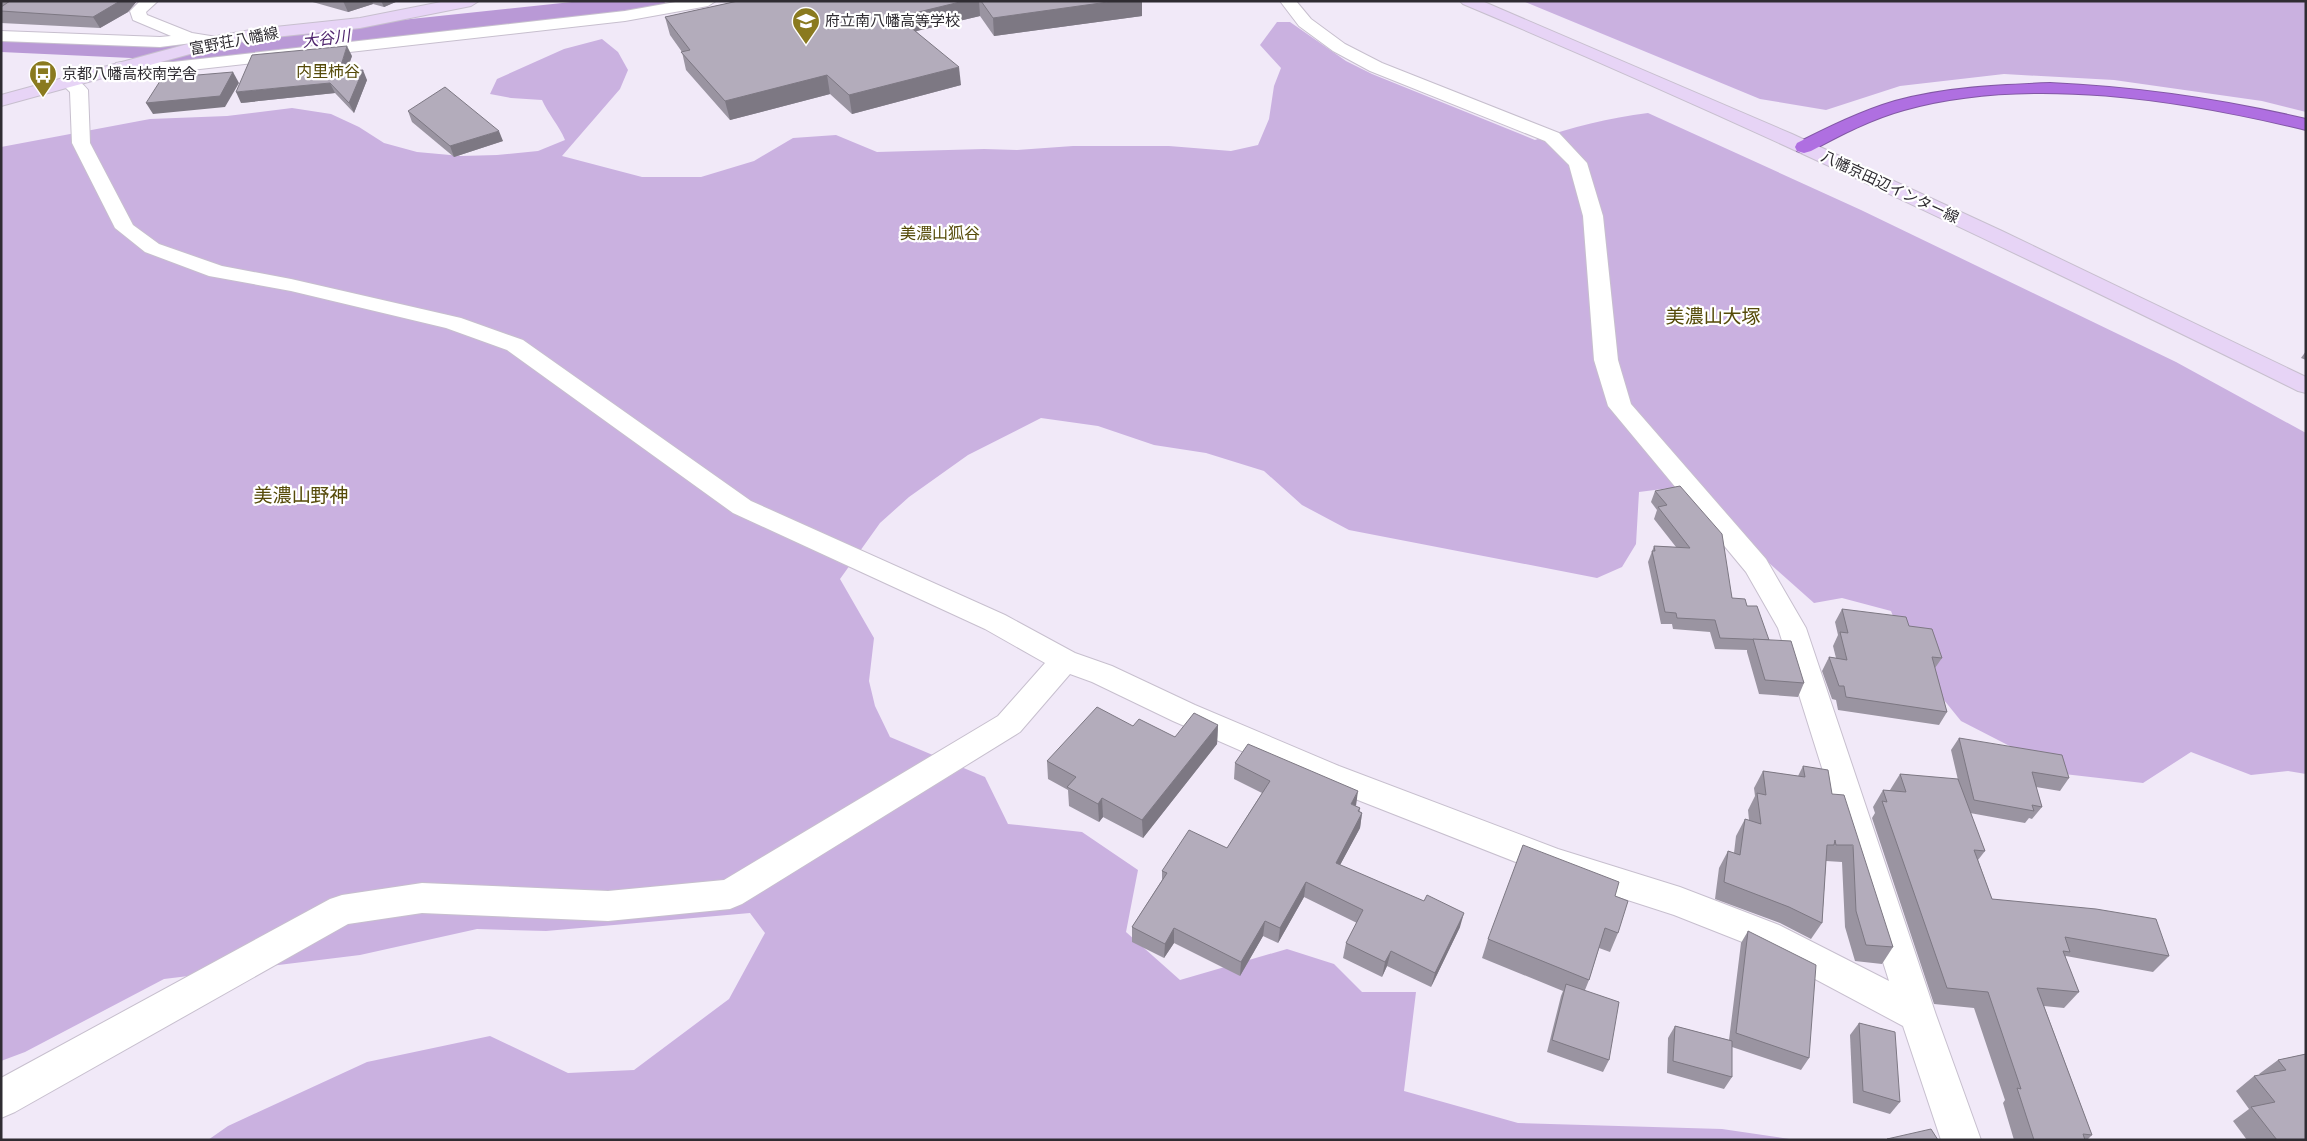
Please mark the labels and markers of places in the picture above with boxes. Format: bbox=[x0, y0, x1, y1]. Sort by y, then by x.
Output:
school or university icon: 府立南八幡高等学校 bbox=[791, 6, 821, 45]
place label: 府立南八幡高等学校 bbox=[825, 11, 960, 30]
bus stop icon: 京都八幡高校南学舎 bbox=[28, 59, 58, 98]
place label: 京都八幡高校南学舎 bbox=[62, 64, 197, 83]

